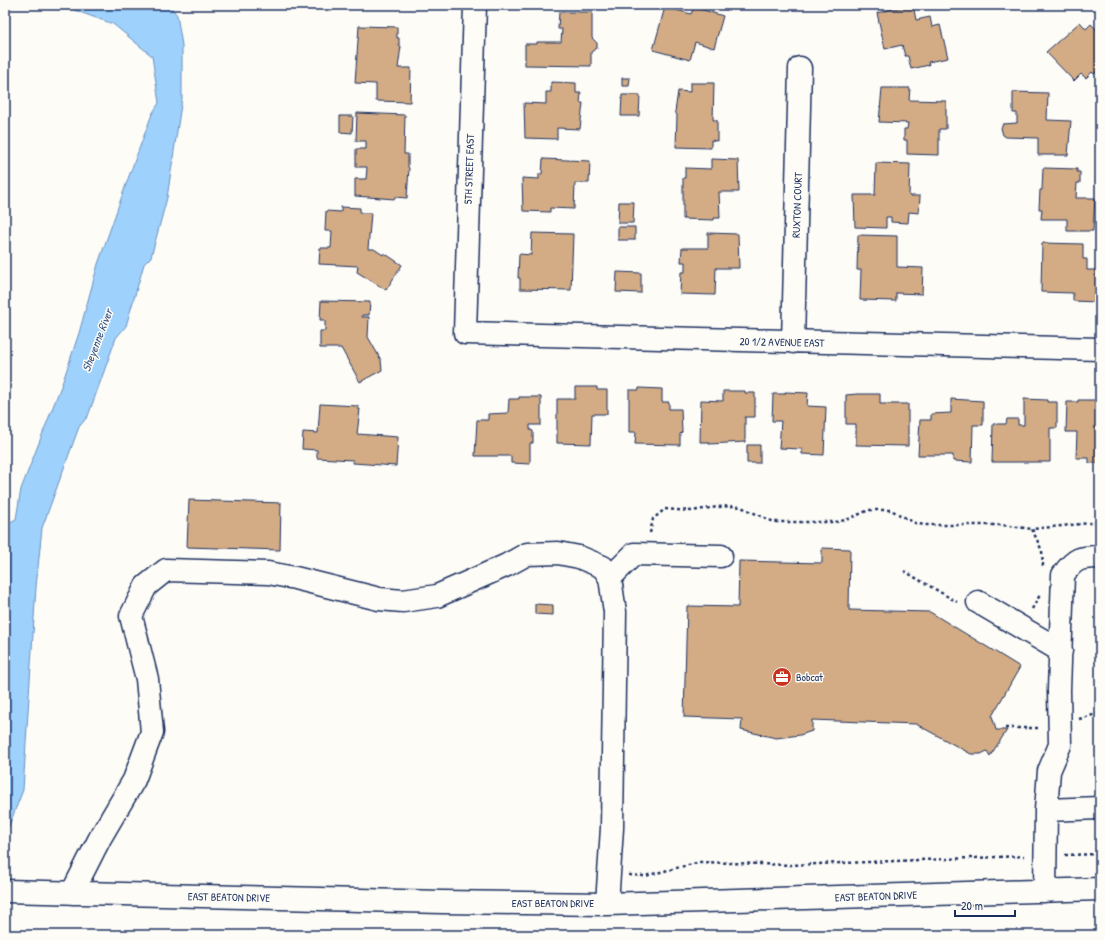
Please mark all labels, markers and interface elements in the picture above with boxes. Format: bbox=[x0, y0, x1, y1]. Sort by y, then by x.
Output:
street label: 5TH STREET EAST bbox=[461, 133, 477, 204]
street label: RUXTON COURT bbox=[789, 171, 805, 238]
water label: Sheyenne River bbox=[77, 305, 117, 374]
street label: 20 1/2 AVENUE EAST bbox=[739, 334, 825, 350]
office icon: Bobcat bbox=[771, 666, 793, 688]
place label: Bobcat bbox=[796, 670, 823, 684]
street label: EAST BEATON DRIVE bbox=[835, 888, 917, 904]
street label: EAST BEATON DRIVE bbox=[188, 889, 270, 905]
scale bar bbox=[955, 892, 1015, 918]
street label: EAST BEATON DRIVE bbox=[512, 896, 594, 910]
text: 20 m bbox=[961, 897, 983, 914]

